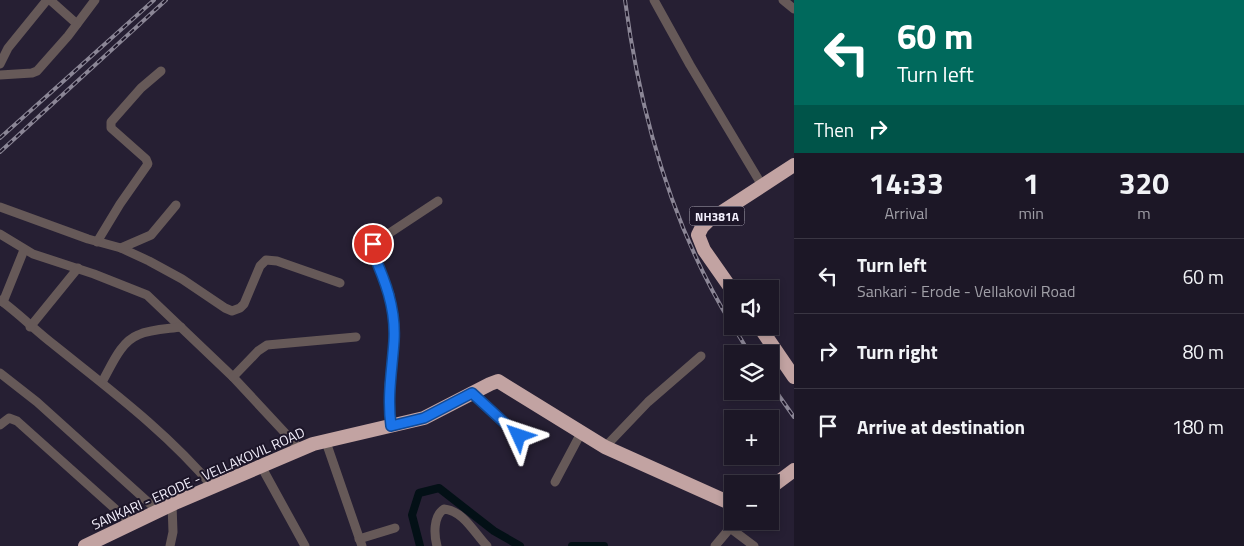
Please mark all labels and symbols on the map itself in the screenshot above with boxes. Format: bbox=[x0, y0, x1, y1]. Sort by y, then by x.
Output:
road number: NH381A bbox=[690, 207, 744, 226]
pin bbox=[352, 223, 394, 265]
position arrow bbox=[492, 409, 544, 461]
street label: SANKARI - ERODE - VELLAKOVIL ROAD bbox=[88, 421, 308, 535]

